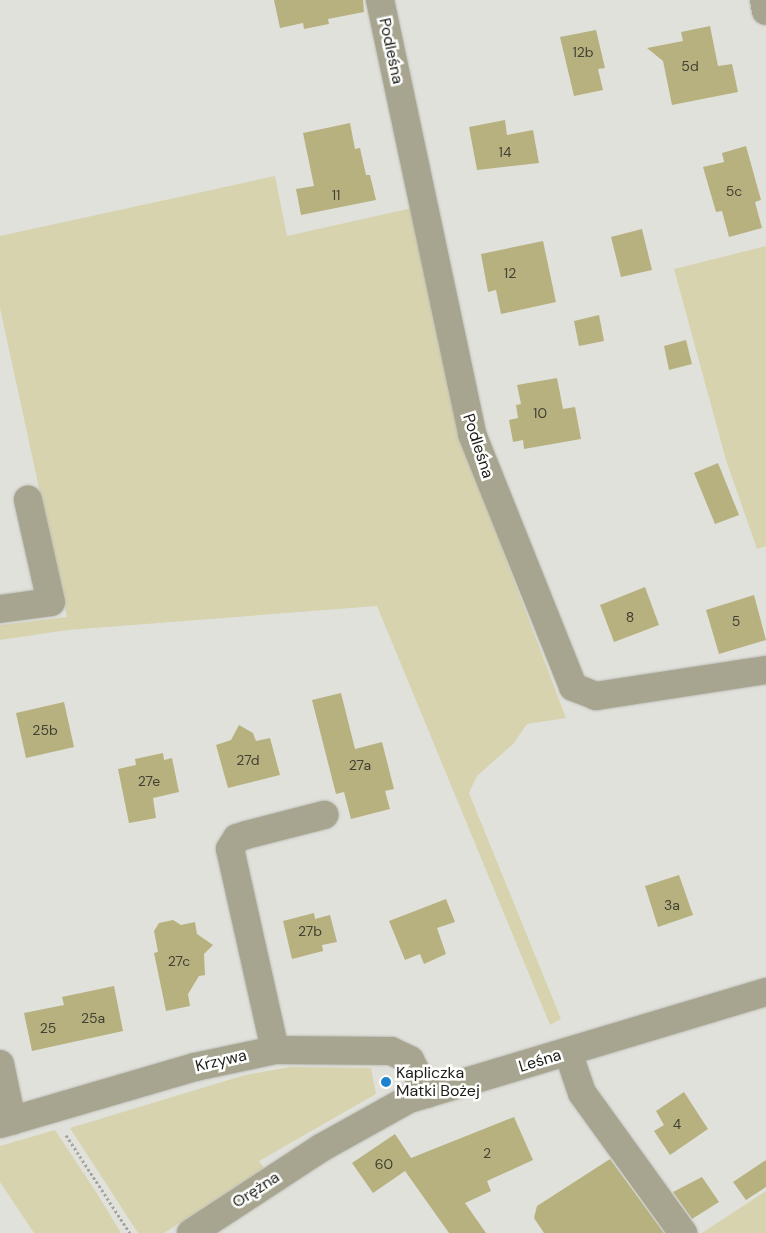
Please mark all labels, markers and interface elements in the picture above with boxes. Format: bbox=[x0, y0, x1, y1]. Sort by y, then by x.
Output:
street label: Podleśna bbox=[375, 16, 407, 86]
house number: 12b bbox=[572, 44, 594, 60]
house number: 5d bbox=[681, 58, 699, 74]
house number: 14 bbox=[499, 144, 511, 160]
house number: 5c bbox=[726, 183, 742, 199]
house number: 11 bbox=[332, 187, 340, 203]
house number: 12 bbox=[504, 265, 516, 281]
house number: 10 bbox=[533, 405, 547, 421]
street label: Podleśna bbox=[459, 411, 497, 481]
house number: 8 bbox=[626, 609, 634, 625]
house number: 5 bbox=[732, 613, 740, 629]
house number: 25b bbox=[32, 722, 58, 738]
house number: 27d bbox=[236, 752, 260, 768]
house number: 27a bbox=[349, 757, 371, 773]
house number: 27e bbox=[138, 773, 160, 789]
house number: 3a bbox=[664, 897, 680, 913]
house number: 27b bbox=[298, 923, 322, 939]
house number: 27c bbox=[168, 953, 190, 969]
house number: 25a bbox=[81, 1010, 105, 1026]
house number: 25 bbox=[40, 1020, 56, 1036]
street label: Krzywa bbox=[193, 1046, 249, 1076]
street label: Leśna bbox=[517, 1046, 563, 1076]
place label: Kapliczka Matki Bożej bbox=[396, 1063, 480, 1101]
marker: Kapliczka Matki Bożej bbox=[380, 1076, 392, 1088]
house number: 4 bbox=[673, 1116, 681, 1132]
house number: 2 bbox=[483, 1145, 491, 1161]
house number: 60 bbox=[375, 1156, 393, 1172]
street label: Orężna bbox=[229, 1168, 283, 1212]

